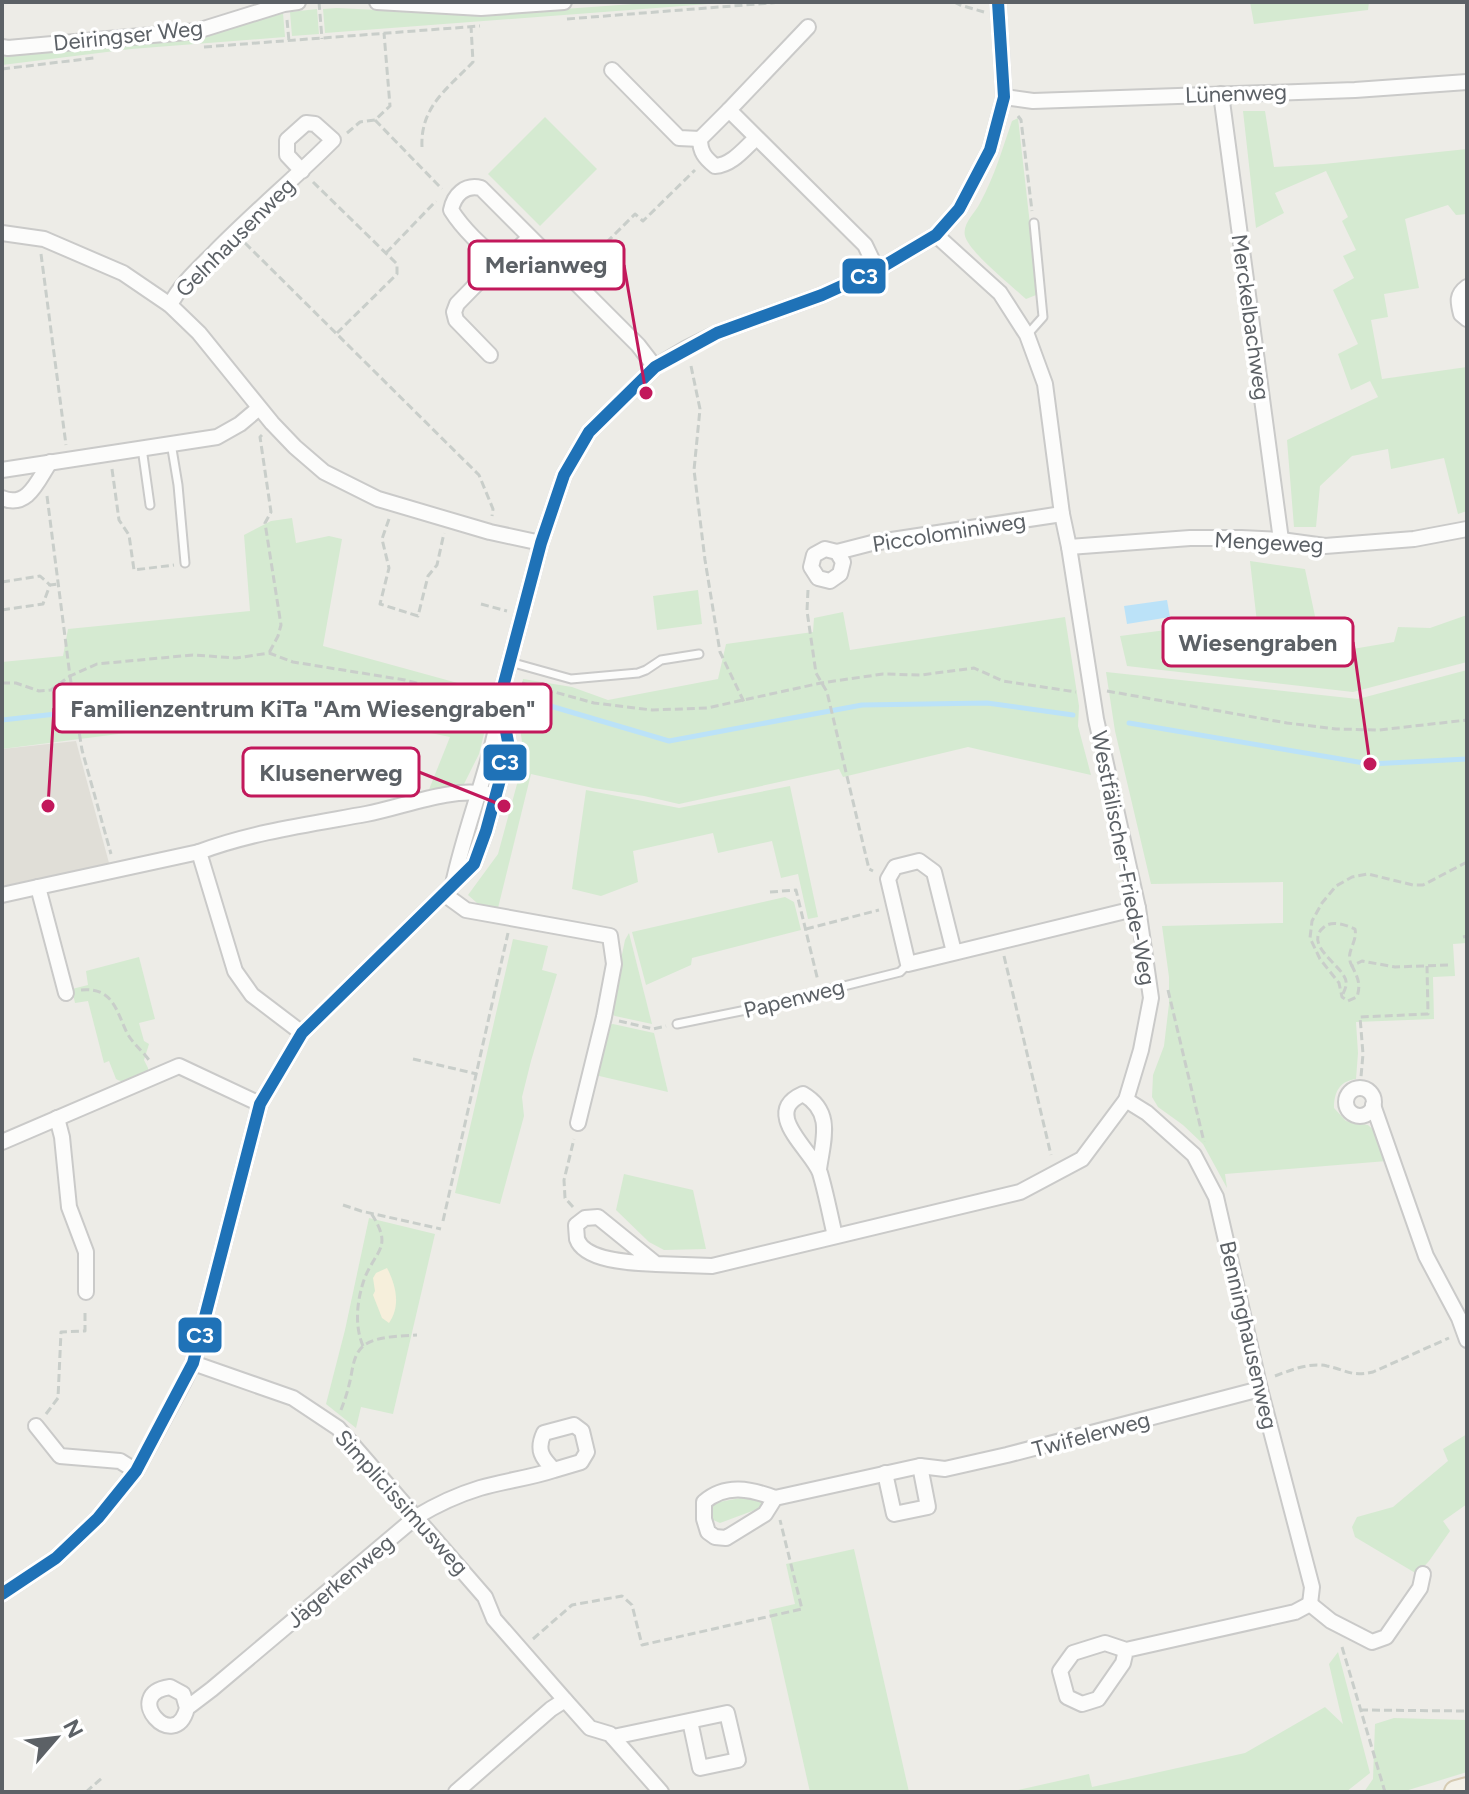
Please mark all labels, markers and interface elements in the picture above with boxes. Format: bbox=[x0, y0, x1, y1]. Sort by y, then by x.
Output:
street label: Deiringser Weg bbox=[52, 14, 204, 57]
street label: Lünenweg bbox=[1185, 78, 1287, 109]
street label: Gelnhausenweg bbox=[170, 172, 301, 303]
street label: Merckelbachweg bbox=[1225, 232, 1276, 402]
callout: Merianweg bbox=[469, 241, 624, 289]
text: Merianweg bbox=[485, 250, 607, 279]
line badge: C3 bbox=[841, 257, 887, 295]
text: C3 bbox=[850, 263, 878, 290]
street label: Piccolominiweg bbox=[870, 507, 1028, 558]
street label: Mengeweg bbox=[1214, 526, 1324, 559]
callout: Wiesengraben bbox=[1163, 618, 1353, 666]
text: Wiesengraben bbox=[1179, 628, 1337, 657]
callout: Familienzentrum KiTa "Am Wiesengraben" bbox=[54, 684, 551, 732]
text: Familienzentrum KiTa "Am Wiesengraben" bbox=[70, 694, 536, 723]
street label: Westfälischer-Friede-Weg bbox=[1086, 729, 1161, 988]
line badge: C3 bbox=[482, 743, 528, 782]
callout: Klusenerweg bbox=[243, 748, 419, 796]
text: C3 bbox=[491, 749, 519, 776]
text: Klusenerweg bbox=[259, 758, 403, 787]
street label: Papenweg bbox=[741, 973, 847, 1024]
street label: Benninghausenweg bbox=[1214, 1238, 1283, 1432]
line badge: C3 bbox=[177, 1316, 223, 1354]
text: C3 bbox=[186, 1322, 214, 1349]
street label: Twifelerweg bbox=[1029, 1406, 1153, 1463]
street label: Simplicissimusweg bbox=[329, 1424, 474, 1581]
street label: Jägerkenweg bbox=[281, 1529, 399, 1634]
north arrow bbox=[16, 1698, 96, 1778]
text: N bbox=[57, 1715, 89, 1743]

